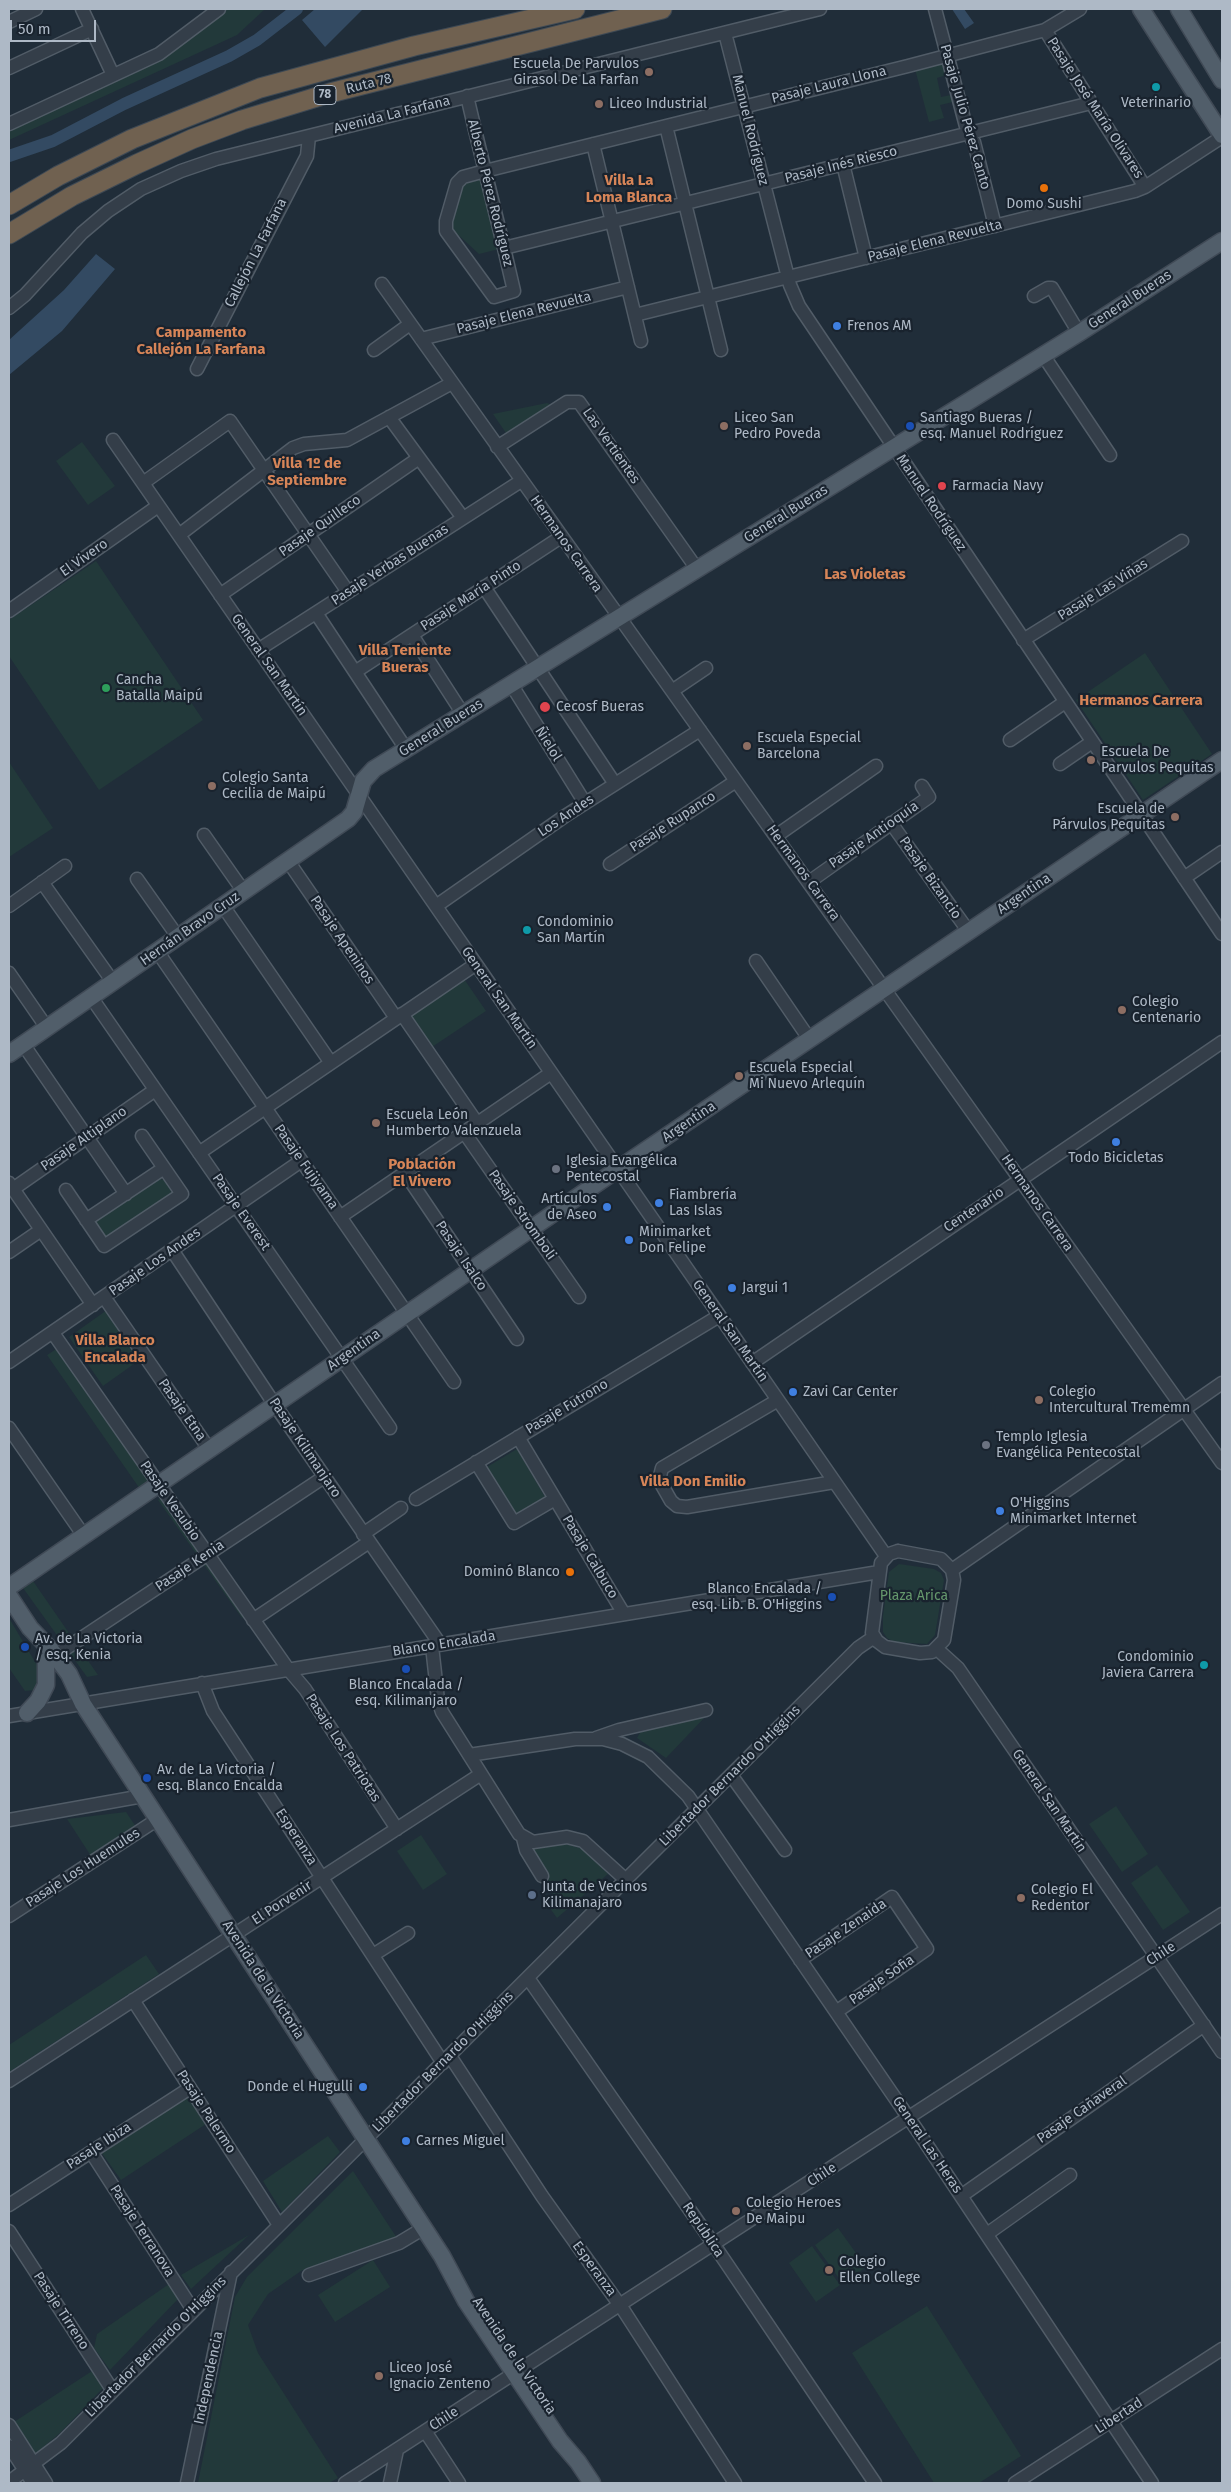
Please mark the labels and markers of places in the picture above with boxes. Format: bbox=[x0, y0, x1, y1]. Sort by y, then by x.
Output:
place label: Escuela De Parvulos Girasol De La Farfan bbox=[513, 56, 639, 88]
marker: Escuela De Parvulos Girasol De La Farfan bbox=[643, 66, 655, 78]
marker: Veterinario bbox=[1150, 81, 1162, 93]
place label: Veterinario bbox=[1121, 95, 1191, 111]
place label: Liceo Industrial bbox=[609, 96, 707, 112]
marker: Liceo Industrial bbox=[593, 98, 605, 110]
marker: Domo Sushi bbox=[1038, 182, 1050, 194]
place label: Domo Sushi bbox=[1006, 196, 1082, 212]
place label: Frenos AM bbox=[847, 318, 912, 334]
marker: Frenos AM bbox=[831, 320, 843, 332]
place label: Liceo San Pedro Poveda bbox=[734, 410, 821, 442]
place label: Santiago Bueras / esq. Manuel Rodríguez bbox=[920, 410, 1063, 442]
marker: Liceo San Pedro Poveda bbox=[718, 420, 730, 432]
marker: Santiago Bueras / esq. Manuel Rodríguez bbox=[904, 420, 916, 432]
place label: Farmacia Navy bbox=[952, 478, 1043, 494]
marker: Farmacia Navy bbox=[936, 480, 948, 492]
place label: Cancha Batalla Maipú bbox=[116, 672, 203, 704]
marker: Cancha Batalla Maipú bbox=[100, 682, 112, 694]
place label: Cecosf Bueras bbox=[556, 699, 644, 715]
marker: Cecosf Bueras bbox=[538, 700, 552, 714]
place label: Escuela Especial Barcelona bbox=[757, 730, 861, 762]
marker: Escuela Especial Barcelona bbox=[741, 740, 753, 752]
place label: Escuela De Parvulos Pequitas bbox=[1101, 744, 1214, 776]
marker: Escuela De Parvulos Pequitas bbox=[1085, 754, 1097, 766]
place label: Colegio Santa Cecilia de Maipú bbox=[222, 770, 326, 802]
marker: Colegio Santa Cecilia de Maipú bbox=[206, 780, 218, 792]
place label: Escuela de Párvulos Pequitas bbox=[1052, 801, 1165, 834]
marker: Escuela de Párvulos Pequitas bbox=[1169, 811, 1181, 823]
place label: Condominio San Martín bbox=[537, 914, 614, 946]
marker: Condominio San Martín bbox=[521, 924, 533, 936]
place label: Colegio Centenario bbox=[1132, 994, 1201, 1026]
marker: Colegio Centenario bbox=[1116, 1004, 1128, 1016]
place label: Escuela Especial Mi Nuevo Arlequín bbox=[749, 1060, 865, 1092]
marker: Escuela Especial Mi Nuevo Arlequín bbox=[733, 1070, 745, 1082]
place label: Escuela León Humberto Valenzuela bbox=[386, 1107, 522, 1140]
marker: Escuela León Humberto Valenzuela bbox=[370, 1117, 382, 1129]
marker: Todo Bicicletas bbox=[1110, 1136, 1122, 1148]
place label: Todo Bicicletas bbox=[1068, 1150, 1164, 1166]
place label: Iglesia Evangélica Pentecostal bbox=[566, 1153, 677, 1186]
marker: Iglesia Evangélica Pentecostal bbox=[550, 1163, 562, 1175]
place label: Fiambrería Las Islas bbox=[669, 1187, 737, 1220]
place label: Artículos de Aseo bbox=[541, 1191, 597, 1224]
marker: Fiambrería Las Islas bbox=[653, 1197, 665, 1209]
marker: Artículos de Aseo bbox=[601, 1201, 613, 1213]
place label: Minimarket Don Felipe bbox=[639, 1224, 711, 1256]
marker: Minimarket Don Felipe bbox=[623, 1234, 635, 1246]
place label: Jargui 1 bbox=[742, 1280, 788, 1296]
marker: Jargui 1 bbox=[726, 1282, 738, 1294]
place label: Zavi Car Center bbox=[803, 1384, 898, 1400]
place label: Colegio Intercultural Trememn bbox=[1049, 1384, 1190, 1416]
marker: Zavi Car Center bbox=[787, 1386, 799, 1398]
marker: Colegio Intercultural Trememn bbox=[1033, 1394, 1045, 1406]
place label: Templo Iglesia Evangélica Pentecostal bbox=[996, 1429, 1140, 1461]
marker: Templo Iglesia Evangélica Pentecostal bbox=[980, 1439, 992, 1451]
place label: O'Higgins Minimarket Internet bbox=[1010, 1495, 1137, 1528]
marker: O'Higgins Minimarket Internet bbox=[994, 1505, 1006, 1517]
place label: Dominó Blanco bbox=[464, 1564, 560, 1580]
marker: Dominó Blanco bbox=[564, 1566, 576, 1578]
place label: Blanco Encalada / esq. Lib. B. O'Higgins bbox=[691, 1581, 822, 1614]
marker: Blanco Encalada / esq. Lib. B. O'Higgins bbox=[826, 1591, 838, 1603]
place label: Av. de La Victoria / esq. Kenia bbox=[35, 1631, 143, 1664]
marker: Av. de La Victoria / esq. Kenia bbox=[19, 1641, 31, 1653]
place label: Condominio Javiera Carrera bbox=[1102, 1649, 1194, 1681]
marker: Condominio Javiera Carrera bbox=[1198, 1659, 1210, 1671]
marker: Blanco Encalada / esq. Kilimanjaro bbox=[400, 1663, 412, 1675]
place label: Blanco Encalada / esq. Kilimanjaro bbox=[349, 1677, 463, 1710]
place label: Av. de La Victoria / esq. Blanco Encalda bbox=[157, 1762, 283, 1794]
marker: Av. de La Victoria / esq. Blanco Encalda bbox=[141, 1772, 153, 1784]
place label: Junta de Vecinos Kilimanajaro bbox=[542, 1879, 647, 1911]
place label: Colegio El Redentor bbox=[1031, 1882, 1093, 1914]
marker: Junta de Vecinos Kilimanajaro bbox=[526, 1889, 538, 1901]
marker: Colegio El Redentor bbox=[1015, 1892, 1027, 1904]
place label: Donde el Hugulli bbox=[247, 2079, 353, 2095]
marker: Donde el Hugulli bbox=[357, 2081, 369, 2093]
place label: Carnes Miguel bbox=[416, 2133, 505, 2149]
marker: Carnes Miguel bbox=[400, 2135, 412, 2147]
place label: Colegio Heroes De Maipu bbox=[746, 2195, 841, 2228]
marker: Colegio Heroes De Maipu bbox=[730, 2205, 742, 2217]
place label: Colegio Ellen College bbox=[839, 2254, 920, 2286]
marker: Colegio Ellen College bbox=[823, 2264, 835, 2276]
place label: Liceo José Ignacio Zenteno bbox=[389, 2360, 490, 2392]
marker: Liceo José Ignacio Zenteno bbox=[373, 2370, 385, 2382]

